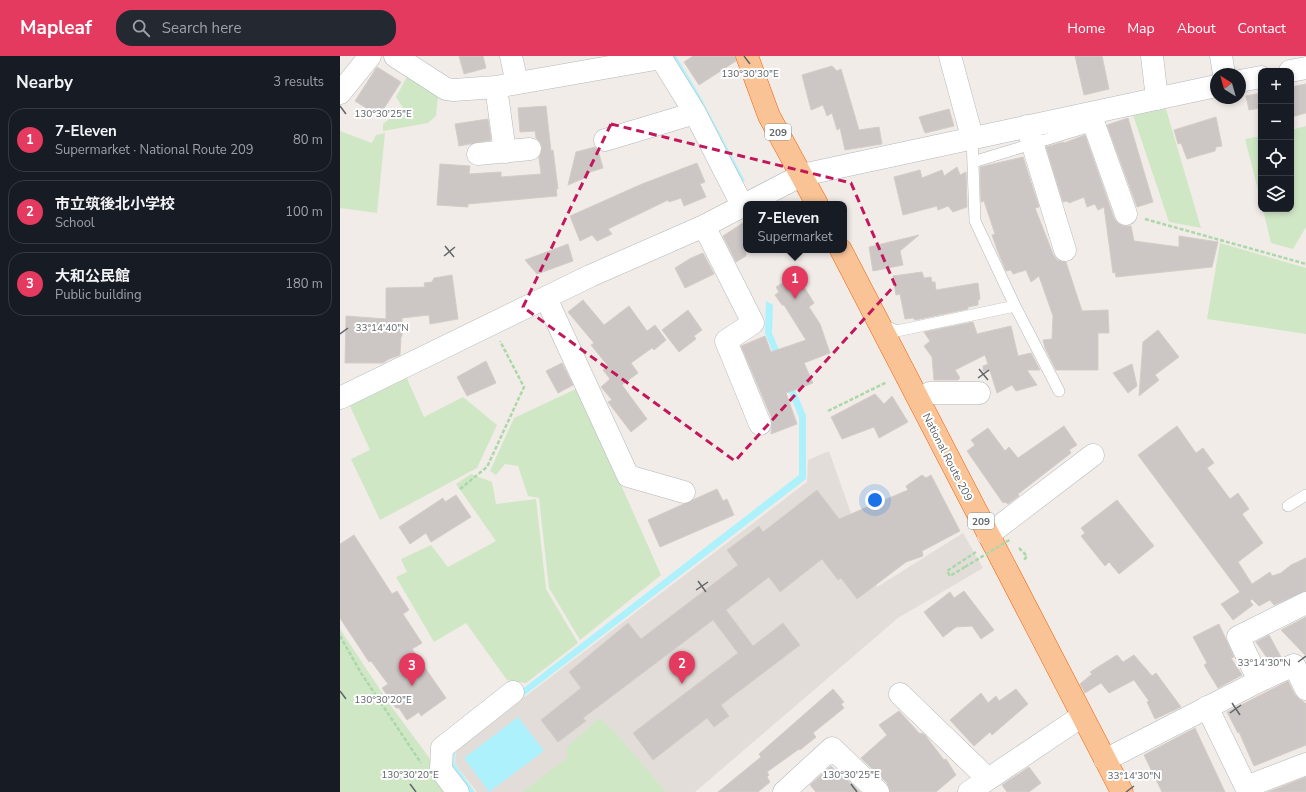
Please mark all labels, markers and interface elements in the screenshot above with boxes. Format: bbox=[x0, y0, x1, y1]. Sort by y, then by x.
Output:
search box bbox=[116, 10, 396, 46]
text: Mapleaf bbox=[20, 15, 92, 41]
icon: search bbox=[130, 17, 152, 39]
text: Search here bbox=[162, 18, 241, 38]
text: Home bbox=[1067, 19, 1105, 38]
text: Map bbox=[1127, 19, 1155, 38]
text: About bbox=[1177, 19, 1216, 38]
text: Contact bbox=[1238, 19, 1286, 38]
text: 130°30'30"E bbox=[721, 67, 779, 81]
north arrow bbox=[1210, 68, 1246, 104]
map controls bbox=[1258, 68, 1294, 212]
button: + bbox=[1258, 68, 1294, 104]
text: Nearby bbox=[16, 71, 73, 94]
text: 3 results bbox=[273, 73, 324, 91]
button: − bbox=[1258, 104, 1294, 140]
text: 130°30'25"E bbox=[354, 107, 412, 121]
text: 7-Eleven bbox=[55, 121, 117, 141]
road number: 209 bbox=[765, 124, 791, 140]
text: 1 bbox=[26, 131, 34, 149]
text: 80 m bbox=[293, 131, 323, 149]
button: locate bbox=[1258, 140, 1294, 176]
text: Supermarket · National Route 209 bbox=[55, 141, 254, 159]
button: layers bbox=[1258, 176, 1294, 212]
text: 市立筑後北小学校 bbox=[55, 194, 175, 214]
popup bbox=[743, 201, 847, 253]
text: 2 bbox=[26, 203, 34, 221]
text: 100 m bbox=[285, 203, 323, 221]
text: 7-Eleven bbox=[758, 208, 819, 228]
text: School bbox=[55, 214, 95, 232]
text: Supermarket bbox=[758, 228, 832, 246]
text: 大和公民館 bbox=[55, 266, 130, 286]
pin: 1 bbox=[782, 266, 808, 299]
text: 3 bbox=[26, 275, 34, 293]
text: 180 m bbox=[285, 275, 323, 293]
text: Public building bbox=[55, 286, 142, 304]
text: 33°14'40"N bbox=[355, 321, 409, 335]
street label: National Route 209 bbox=[919, 411, 976, 504]
your location bbox=[865, 490, 885, 510]
road number: 209 bbox=[968, 513, 994, 529]
pin: 2 bbox=[669, 651, 695, 684]
pin: 3 bbox=[399, 653, 425, 686]
text: 33°14'30"N bbox=[1237, 656, 1291, 670]
text: 130°30'20"E bbox=[354, 693, 412, 707]
text: 130°30'20"E bbox=[381, 768, 439, 782]
text: 130°30'25"E bbox=[822, 768, 880, 782]
text: 33°14'30"N bbox=[1107, 769, 1161, 783]

